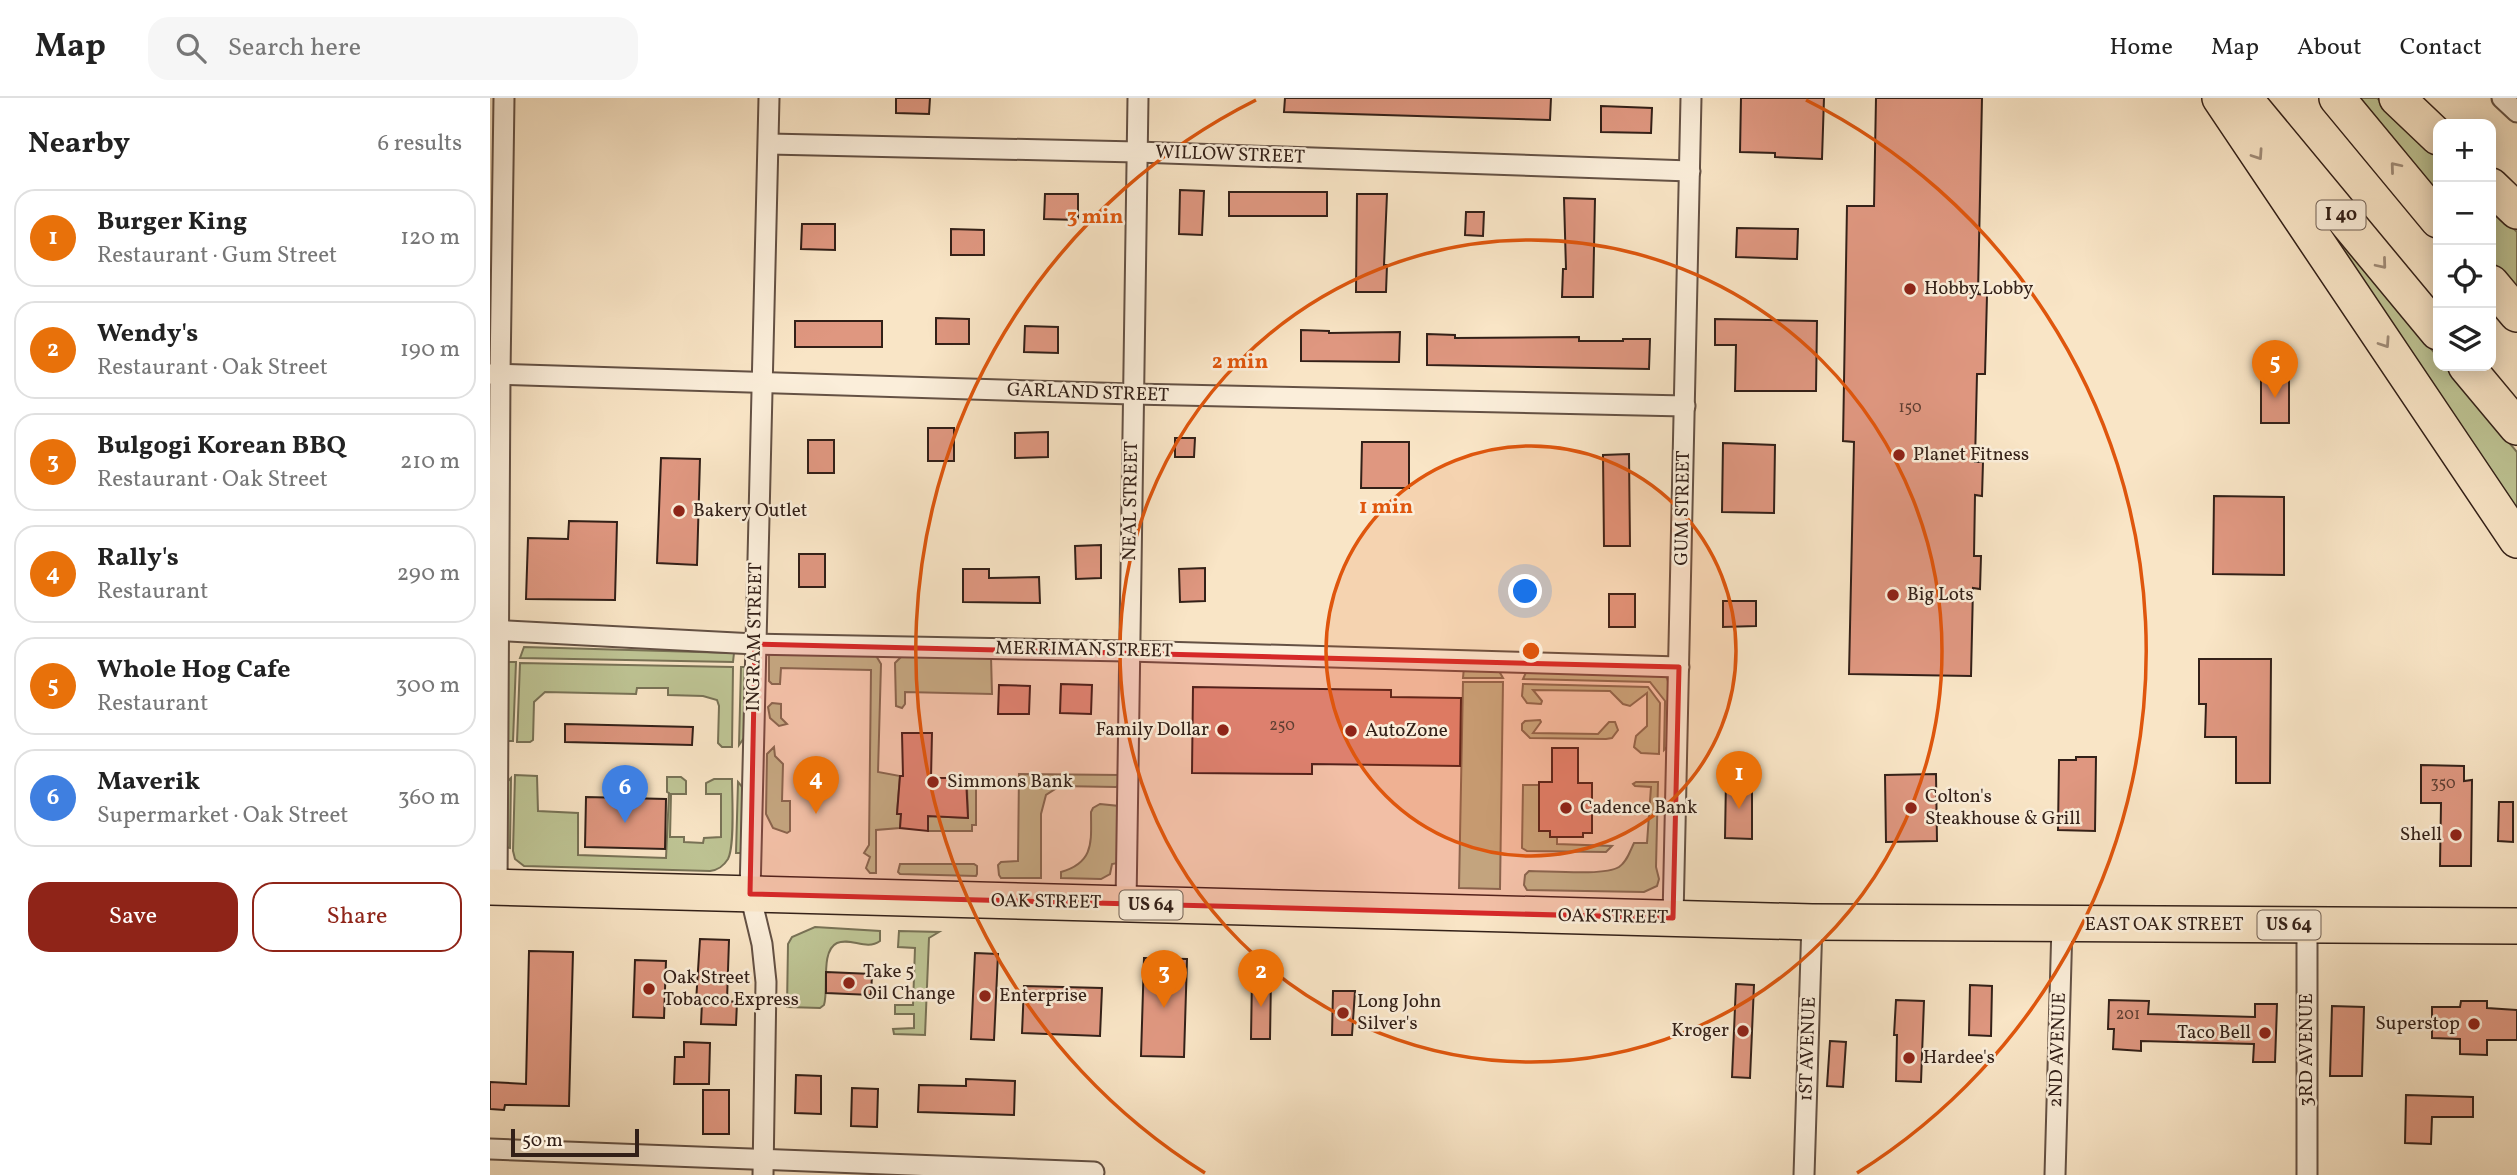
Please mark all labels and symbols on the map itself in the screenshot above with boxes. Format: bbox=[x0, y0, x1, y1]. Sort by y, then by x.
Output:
street label: WILLOW STREET bbox=[1155, 139, 1305, 171]
one-way arrow bbox=[2250, 147, 2263, 160]
one-way arrow bbox=[2390, 163, 2403, 175]
road number: I 40 bbox=[2316, 201, 2366, 230]
text: 3 min bbox=[1067, 203, 1123, 232]
one-way arrow bbox=[2374, 255, 2386, 268]
place label: Hobby Lobby bbox=[1924, 276, 2033, 302]
marker: Hobby Lobby bbox=[1902, 281, 1918, 297]
one-way arrow bbox=[2377, 336, 2390, 349]
pin: 5 bbox=[2252, 340, 2298, 398]
text: 2 min bbox=[1212, 348, 1268, 377]
street label: GARLAND STREET bbox=[1006, 377, 1170, 409]
house number: 150 bbox=[1898, 397, 1922, 419]
street label: NEAL STREET bbox=[1117, 441, 1145, 561]
place label: Planet Fitness bbox=[1913, 442, 2029, 468]
marker: Planet Fitness bbox=[1891, 447, 1907, 463]
street label: GUM STREET bbox=[1669, 450, 1697, 566]
text: 1 min bbox=[1359, 493, 1413, 522]
place label: Bakery Outlet bbox=[693, 498, 808, 524]
marker: Bakery Outlet bbox=[671, 503, 687, 519]
street label: INGRAM STREET bbox=[741, 562, 769, 712]
your location bbox=[1508, 574, 1542, 608]
place label: Big Lots bbox=[1907, 582, 1974, 608]
marker: Big Lots bbox=[1885, 587, 1901, 603]
street label: MERRIMAN STREET bbox=[995, 635, 1173, 665]
centre of rings bbox=[1519, 639, 1543, 663]
house number: 250 bbox=[1269, 715, 1295, 737]
place label: Family Dollar bbox=[1096, 717, 1209, 743]
place label: AutoZone bbox=[1365, 718, 1448, 744]
marker: Family Dollar bbox=[1215, 722, 1231, 738]
marker: AutoZone bbox=[1343, 723, 1359, 739]
pin: 1 bbox=[1716, 751, 1762, 809]
pin: 4 bbox=[793, 756, 839, 814]
pin: 6 bbox=[602, 765, 648, 823]
place label: Simmons Bank bbox=[947, 769, 1073, 795]
house number: 350 bbox=[2430, 773, 2456, 795]
marker: Simmons Bank bbox=[925, 774, 941, 790]
place label: Colton's Steakhouse & Grill bbox=[1925, 784, 2081, 832]
place label: Cadence Bank bbox=[1580, 795, 1697, 821]
marker: Cadence Bank bbox=[1558, 800, 1574, 816]
marker: Colton's Steakhouse & Grill bbox=[1903, 800, 1919, 816]
place label: Shell bbox=[2400, 822, 2442, 848]
marker: Shell bbox=[2448, 827, 2464, 843]
street label: OAK STREET bbox=[991, 888, 1101, 916]
road number: US 64 bbox=[1120, 890, 1182, 920]
street label: OAK STREET bbox=[1558, 903, 1668, 931]
road number: US 64 bbox=[2258, 910, 2320, 940]
street label: EAST OAK STREET bbox=[2084, 912, 2244, 938]
pin: 2 bbox=[1238, 949, 1284, 1007]
pin: 3 bbox=[1141, 950, 1187, 1008]
place label: Take 5 Oil Change bbox=[863, 959, 955, 1007]
place label: Oak Street Tobacco Express bbox=[663, 965, 799, 1013]
marker: Take 5 Oil Change bbox=[841, 975, 857, 991]
marker: Oak Street Tobacco Express bbox=[641, 981, 657, 997]
place label: Enterprise bbox=[999, 983, 1087, 1009]
marker: Enterprise bbox=[977, 988, 993, 1004]
place label: Long John Silver's bbox=[1357, 989, 1441, 1037]
street label: 2ND AVENUE bbox=[2043, 992, 2073, 1108]
street label: 3RD AVENUE bbox=[2294, 993, 2320, 1107]
street label: 1ST AVENUE bbox=[1793, 996, 1823, 1102]
house number: 201 bbox=[2116, 1004, 2140, 1026]
marker: Long John Silver's bbox=[1335, 1005, 1351, 1021]
place label: Superstop bbox=[2375, 1011, 2460, 1037]
marker: Superstop bbox=[2466, 1016, 2482, 1032]
place label: Kroger bbox=[1671, 1018, 1729, 1044]
place label: Taco Bell bbox=[2177, 1020, 2251, 1046]
marker: Kroger bbox=[1735, 1023, 1751, 1039]
marker: Taco Bell bbox=[2257, 1025, 2273, 1041]
place label: Hardee's bbox=[1923, 1045, 1995, 1071]
marker: Hardee's bbox=[1901, 1050, 1917, 1066]
scale bar bbox=[511, 1126, 639, 1158]

